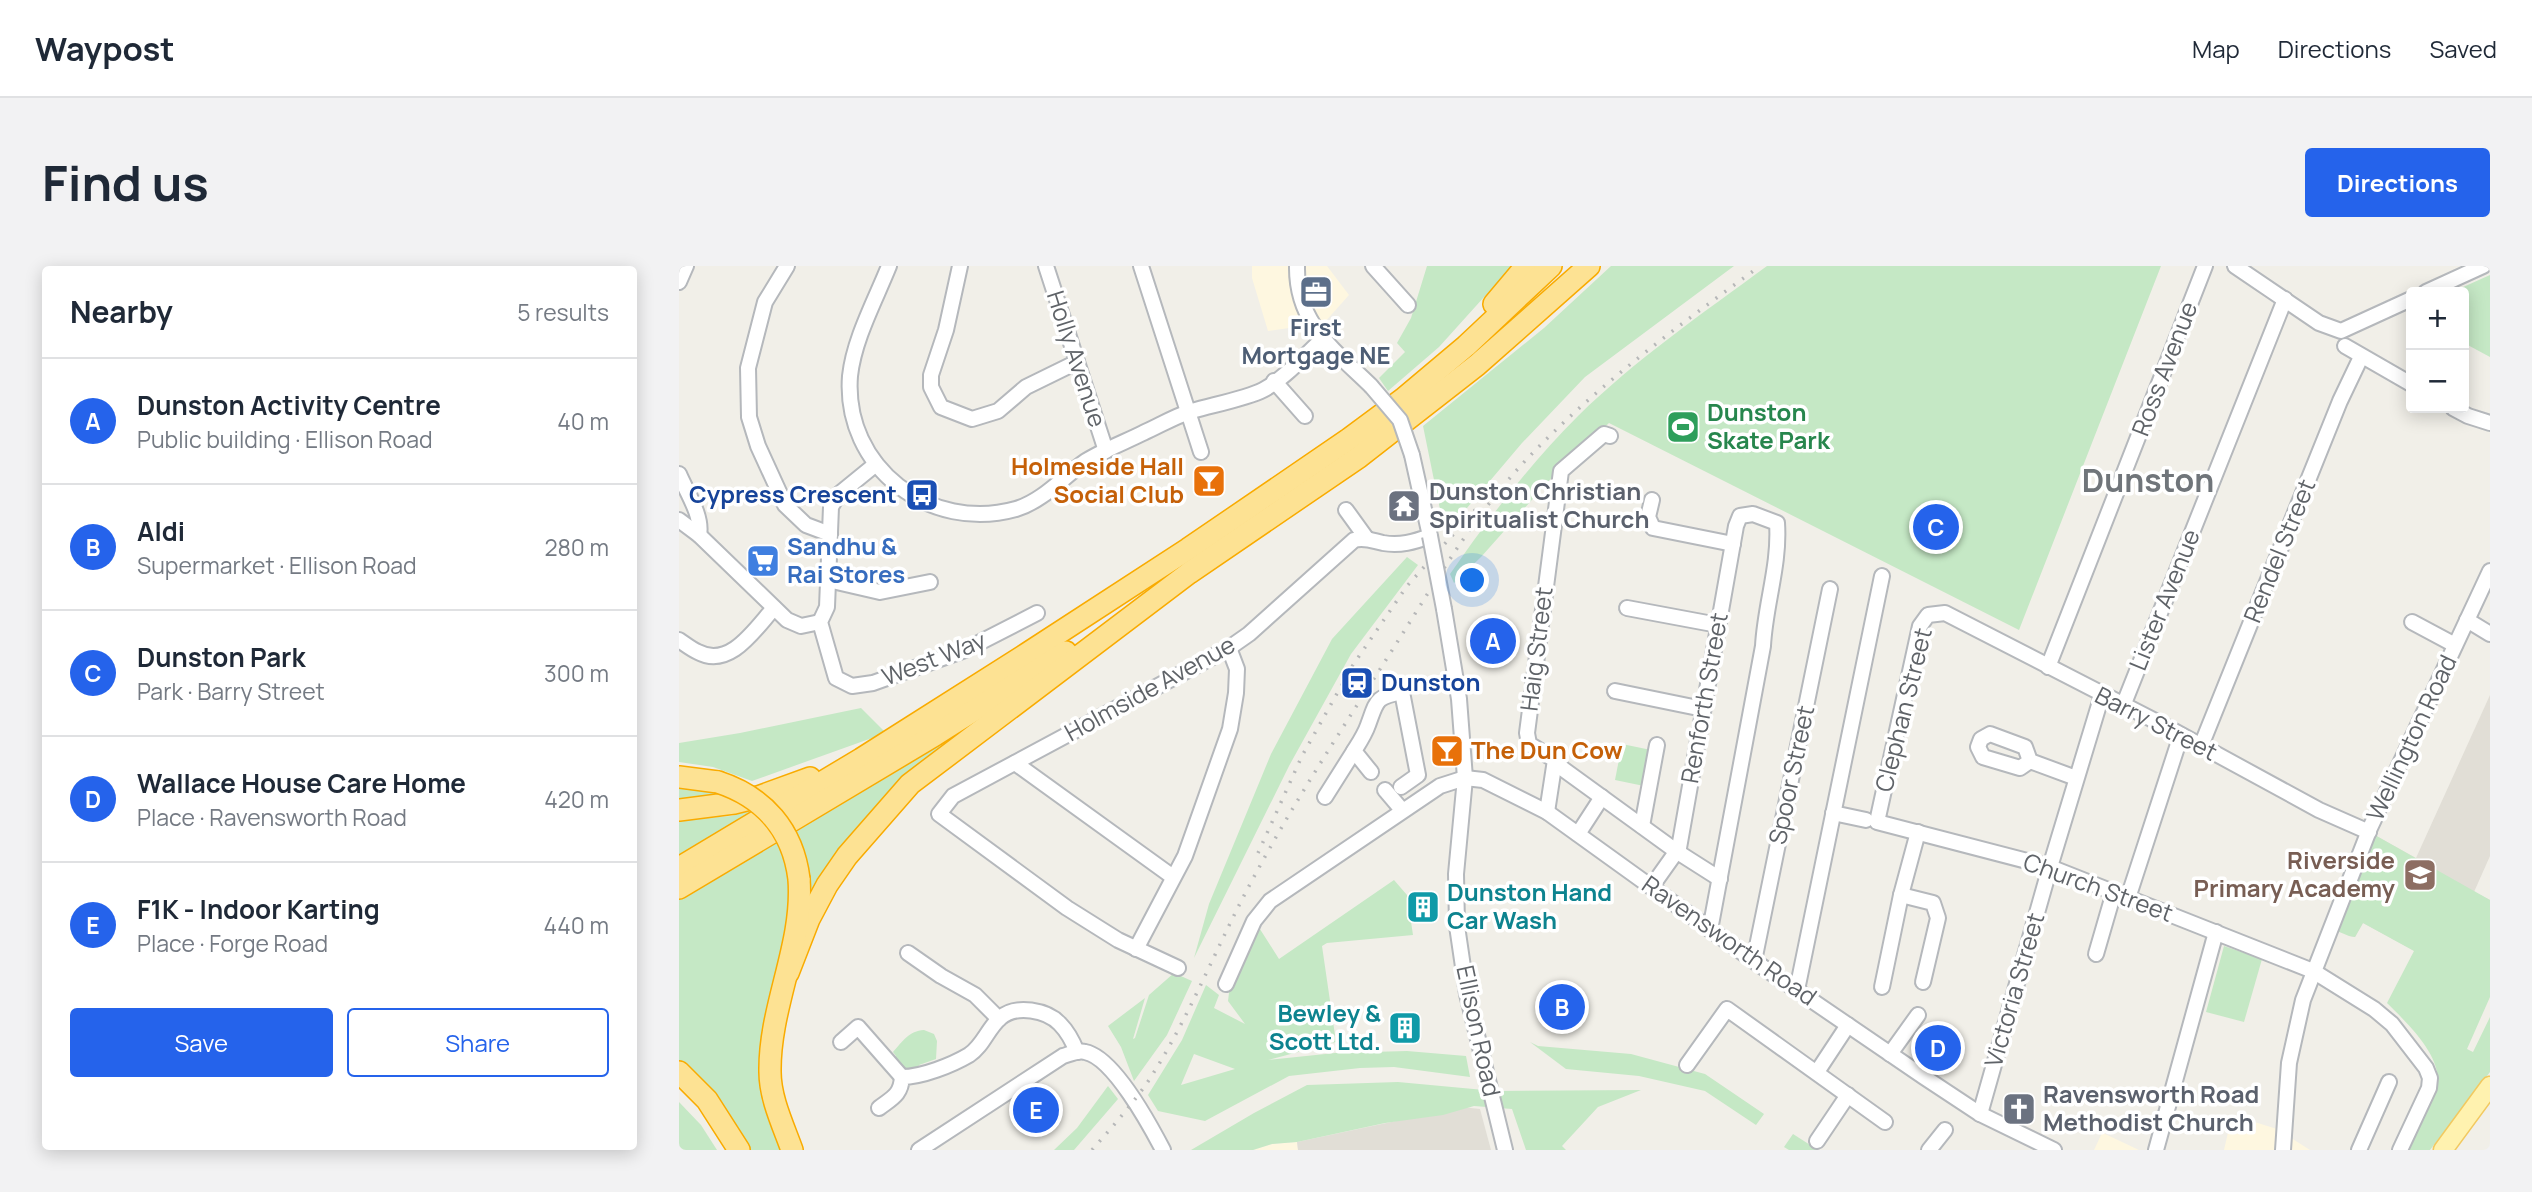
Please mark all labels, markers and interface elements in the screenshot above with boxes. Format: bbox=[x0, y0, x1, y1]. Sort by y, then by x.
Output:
text: Waypost bbox=[35, 26, 175, 71]
text: Map bbox=[2192, 32, 2240, 65]
text: Directions bbox=[2278, 32, 2391, 65]
text: Saved bbox=[2429, 32, 2497, 65]
button: Directions bbox=[2305, 148, 2490, 217]
text: Find us bbox=[42, 149, 209, 216]
office icon: First Mortgage NE bbox=[1297, 273, 1335, 311]
street label: Holly Avenue bbox=[1040, 286, 1115, 431]
map controls bbox=[2406, 287, 2469, 413]
button: + bbox=[2406, 287, 2469, 350]
text: Nearby bbox=[70, 291, 173, 332]
text: 5 results bbox=[517, 296, 609, 328]
street label: Ross Avenue bbox=[2123, 297, 2204, 440]
place label: First Mortgage NE bbox=[1241, 310, 1391, 371]
button: − bbox=[2406, 350, 2469, 413]
text: Dunston Activity Centre bbox=[137, 387, 441, 423]
place label: Dunston Skate Park bbox=[1707, 395, 1831, 456]
text: A bbox=[85, 405, 101, 437]
text: 40 m bbox=[557, 405, 609, 437]
sports icon: Dunston Skate Park bbox=[1664, 408, 1702, 446]
text: Public building · Ellison Road bbox=[137, 423, 433, 455]
place label: Holmeside Hall Social Club bbox=[1011, 449, 1184, 510]
district label: Dunston bbox=[2082, 458, 2214, 502]
bar icon: Holmeside Hall Social Club bbox=[1190, 462, 1228, 500]
place label: Dunston Christian Spiritualist Church bbox=[1429, 474, 1649, 535]
street label: Rendel Street bbox=[2235, 474, 2322, 627]
bus stop icon: Cypress Crescent bbox=[903, 476, 941, 514]
place label: Cypress Crescent bbox=[689, 477, 897, 510]
temple icon: Dunston Christian Spiritualist Church bbox=[1385, 487, 1423, 525]
pin: C bbox=[1913, 501, 1959, 553]
text: Aldi bbox=[137, 513, 185, 549]
street label: Lister Avenue bbox=[2120, 524, 2207, 675]
place label: Sandhu & Rai Stores bbox=[787, 529, 905, 590]
text: B bbox=[86, 531, 100, 563]
text: 280 m bbox=[544, 531, 609, 563]
supermarket icon: Sandhu & Rai Stores bbox=[744, 542, 782, 580]
text: Supermarket · Ellison Road bbox=[137, 549, 417, 581]
your location bbox=[1455, 563, 1489, 597]
street label: Haig Street bbox=[1512, 585, 1559, 713]
street label: Renforth Street bbox=[1672, 610, 1735, 786]
pin: A bbox=[1470, 615, 1516, 667]
street label: West Way bbox=[877, 623, 990, 692]
street label: Clephan Street bbox=[1866, 624, 1939, 795]
street label: Holmside Avenue bbox=[1058, 627, 1240, 748]
text: Dunston Park bbox=[137, 639, 306, 675]
street label: Wellington Road bbox=[2358, 649, 2464, 826]
text: C bbox=[85, 657, 102, 689]
text: 300 m bbox=[544, 657, 609, 689]
station icon: Dunston bbox=[1338, 664, 1376, 702]
place label: Dunston bbox=[1381, 665, 1480, 698]
text: Park · Barry Street bbox=[137, 675, 325, 707]
street label: Barry Street bbox=[2090, 678, 2223, 768]
street label: Spoor Street bbox=[1760, 702, 1821, 847]
bar icon: The Dun Cow bbox=[1428, 732, 1466, 770]
place label: The Dun Cow bbox=[1471, 733, 1623, 766]
text: Wallace House Care Home bbox=[137, 765, 466, 801]
text: D bbox=[85, 783, 101, 815]
text: 420 m bbox=[544, 783, 609, 815]
text: Place · Ravensworth Road bbox=[137, 801, 407, 833]
place label: Riverside Primary Academy bbox=[2194, 843, 2396, 904]
street label: Church Street bbox=[2019, 844, 2178, 929]
school or university icon: Riverside Primary Academy bbox=[2401, 856, 2439, 894]
street label: Ravensworth Road bbox=[1636, 867, 1824, 1012]
place label: Dunston Hand Car Wash bbox=[1447, 875, 1612, 936]
building icon: Dunston Hand Car Wash bbox=[1404, 888, 1442, 926]
text: F1K - Indoor Karting bbox=[137, 891, 380, 927]
text: E bbox=[86, 909, 100, 941]
text: 440 m bbox=[544, 909, 609, 941]
street label: Victoria Street bbox=[1976, 909, 2051, 1071]
text: Place · Forge Road bbox=[137, 927, 328, 959]
street label: Ellison Road bbox=[1449, 962, 1509, 1099]
pin: B bbox=[1539, 981, 1585, 1033]
place label: Bewley & Scott Ltd. bbox=[1269, 996, 1381, 1057]
button: Save bbox=[70, 1008, 333, 1077]
button: Share bbox=[347, 1008, 609, 1077]
building icon: Bewley & Scott Ltd. bbox=[1386, 1009, 1424, 1047]
pin: D bbox=[1915, 1022, 1961, 1074]
place label: Ravensworth Road Methodist Church bbox=[2043, 1077, 2259, 1138]
pin: E bbox=[1013, 1084, 1059, 1136]
church icon: Ravensworth Road Methodist Church bbox=[2000, 1090, 2038, 1128]

